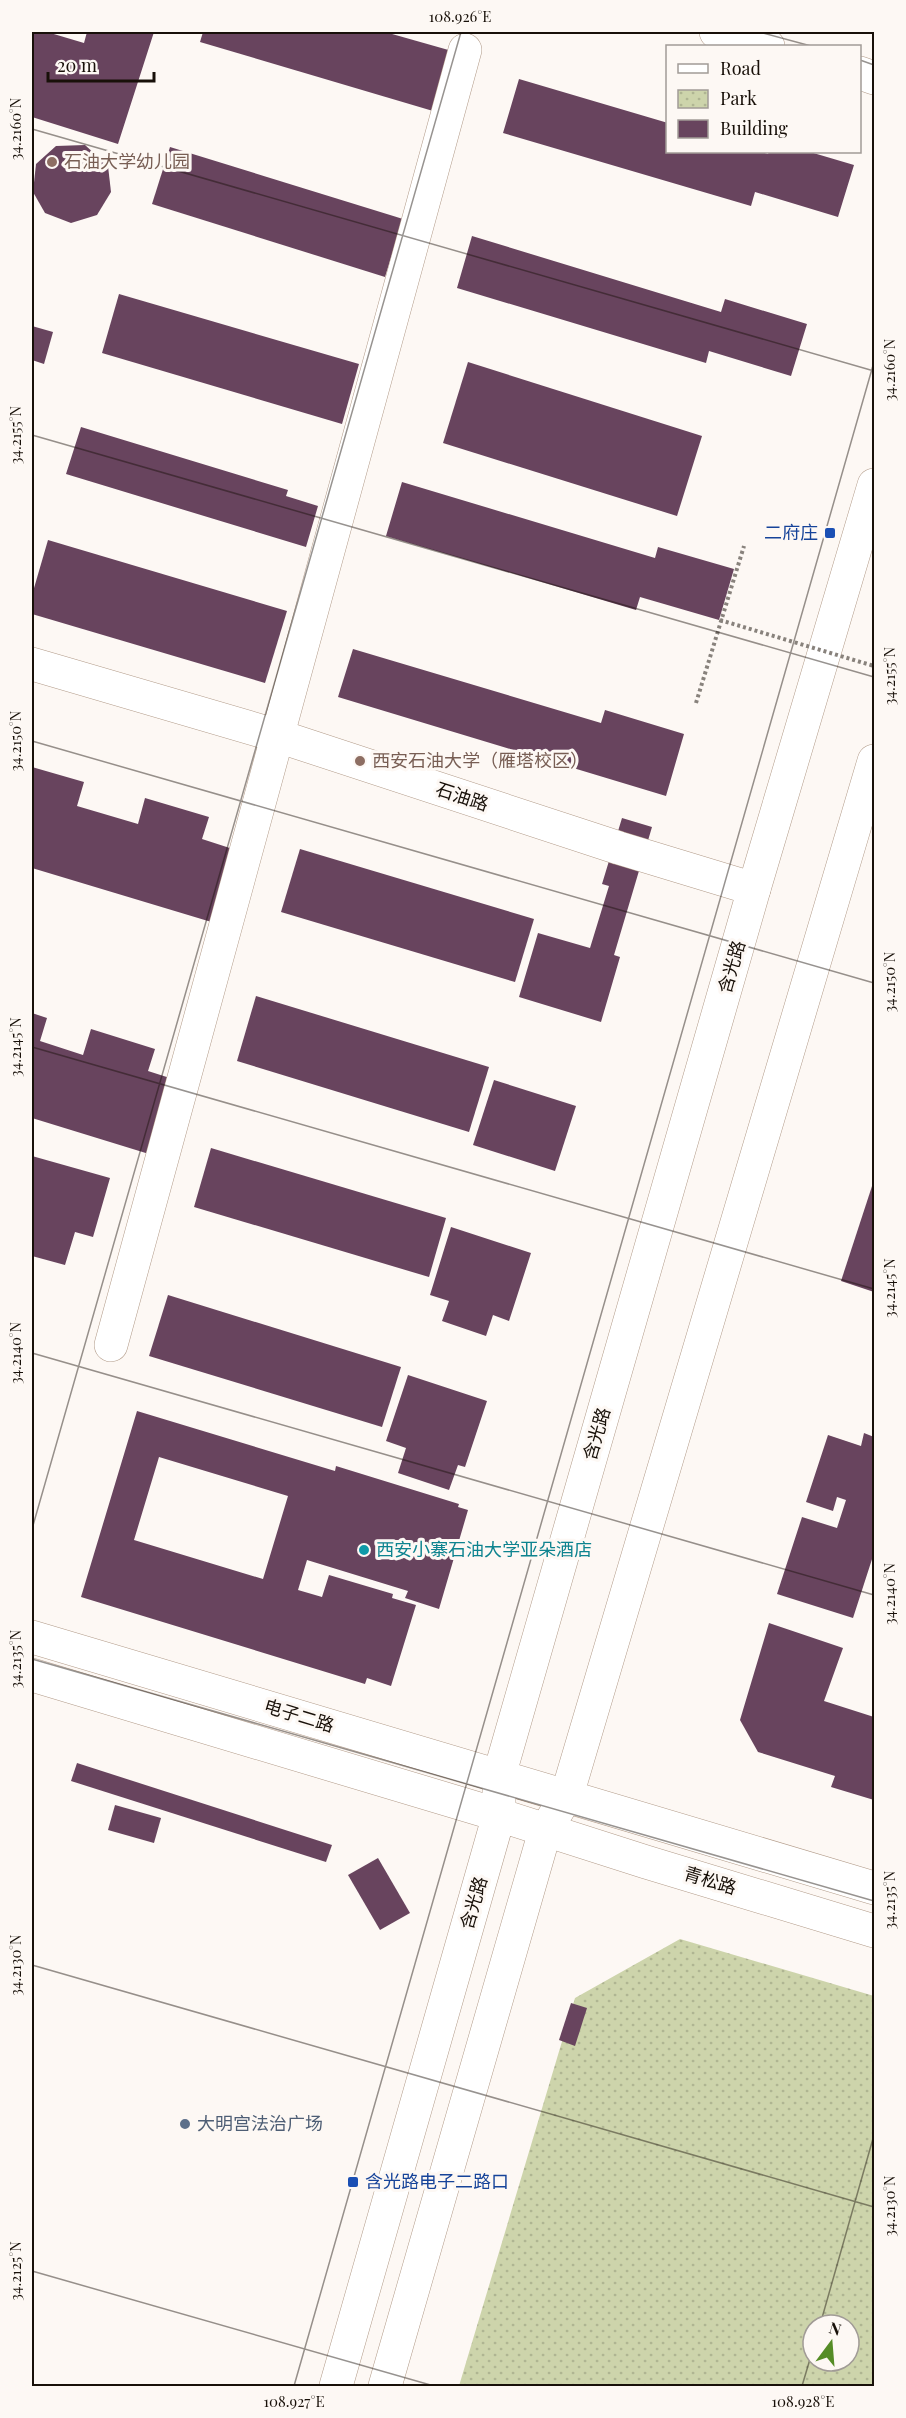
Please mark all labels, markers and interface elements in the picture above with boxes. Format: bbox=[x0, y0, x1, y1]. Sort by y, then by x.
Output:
text: 108.926°E bbox=[429, 6, 491, 26]
scale bar bbox=[48, 45, 154, 83]
legend bbox=[666, 45, 861, 153]
text: 20 m bbox=[57, 53, 97, 77]
text: Road bbox=[720, 56, 761, 80]
text: Park bbox=[720, 86, 757, 110]
text: 34.2160°N bbox=[5, 97, 25, 160]
text: Building bbox=[720, 116, 788, 140]
place label: 石油大学幼儿园 bbox=[64, 149, 190, 173]
marker: 石油大学幼儿园 bbox=[45, 155, 59, 169]
text: 34.2160°N bbox=[879, 338, 899, 401]
text: 34.2155°N bbox=[5, 405, 25, 464]
place label: 二府庄 bbox=[764, 520, 818, 544]
marker: 二府庄 bbox=[823, 526, 837, 540]
text: 34.2155°N bbox=[879, 646, 899, 705]
text: 34.2150°N bbox=[5, 710, 25, 771]
place label: 西安石油大学（雁塔校区） bbox=[372, 748, 588, 772]
marker: 西安石油大学（雁塔校区） bbox=[353, 754, 367, 768]
street label: 石油路 bbox=[433, 776, 492, 816]
street label: 含光路 bbox=[712, 937, 750, 996]
text: 34.2150°N bbox=[879, 951, 899, 1012]
text: 34.2145°N bbox=[5, 1017, 25, 1077]
text: 34.2145°N bbox=[879, 1258, 899, 1318]
text: 34.2140°N bbox=[5, 1321, 25, 1384]
street label: 含光路 bbox=[577, 1404, 615, 1463]
place label: 西安小寨石油大学亚朵酒店 bbox=[376, 1537, 592, 1561]
marker: 西安小寨石油大学亚朵酒店 bbox=[357, 1543, 371, 1557]
text: 34.2140°N bbox=[879, 1562, 899, 1625]
text: 34.2135°N bbox=[5, 1629, 25, 1688]
street label: 电子二路 bbox=[261, 1693, 337, 1737]
street label: 青松路 bbox=[681, 1861, 740, 1899]
text: 34.2135°N bbox=[879, 1870, 899, 1929]
street label: 含光路 bbox=[454, 1873, 492, 1932]
text: 34.2130°N bbox=[5, 1934, 25, 1996]
place label: 大明宫法治广场 bbox=[197, 2111, 323, 2135]
marker: 大明宫法治广场 bbox=[178, 2117, 192, 2131]
place label: 含光路电子二路口 bbox=[365, 2169, 509, 2193]
marker: 含光路电子二路口 bbox=[346, 2175, 360, 2189]
text: 34.2130°N bbox=[879, 2175, 899, 2237]
text: 34.2125°N bbox=[5, 2241, 25, 2301]
north arrow bbox=[801, 2313, 861, 2373]
text: N bbox=[827, 2316, 844, 2340]
text: 108.927°E bbox=[263, 2391, 325, 2411]
text: 108.928°E bbox=[772, 2391, 834, 2411]

